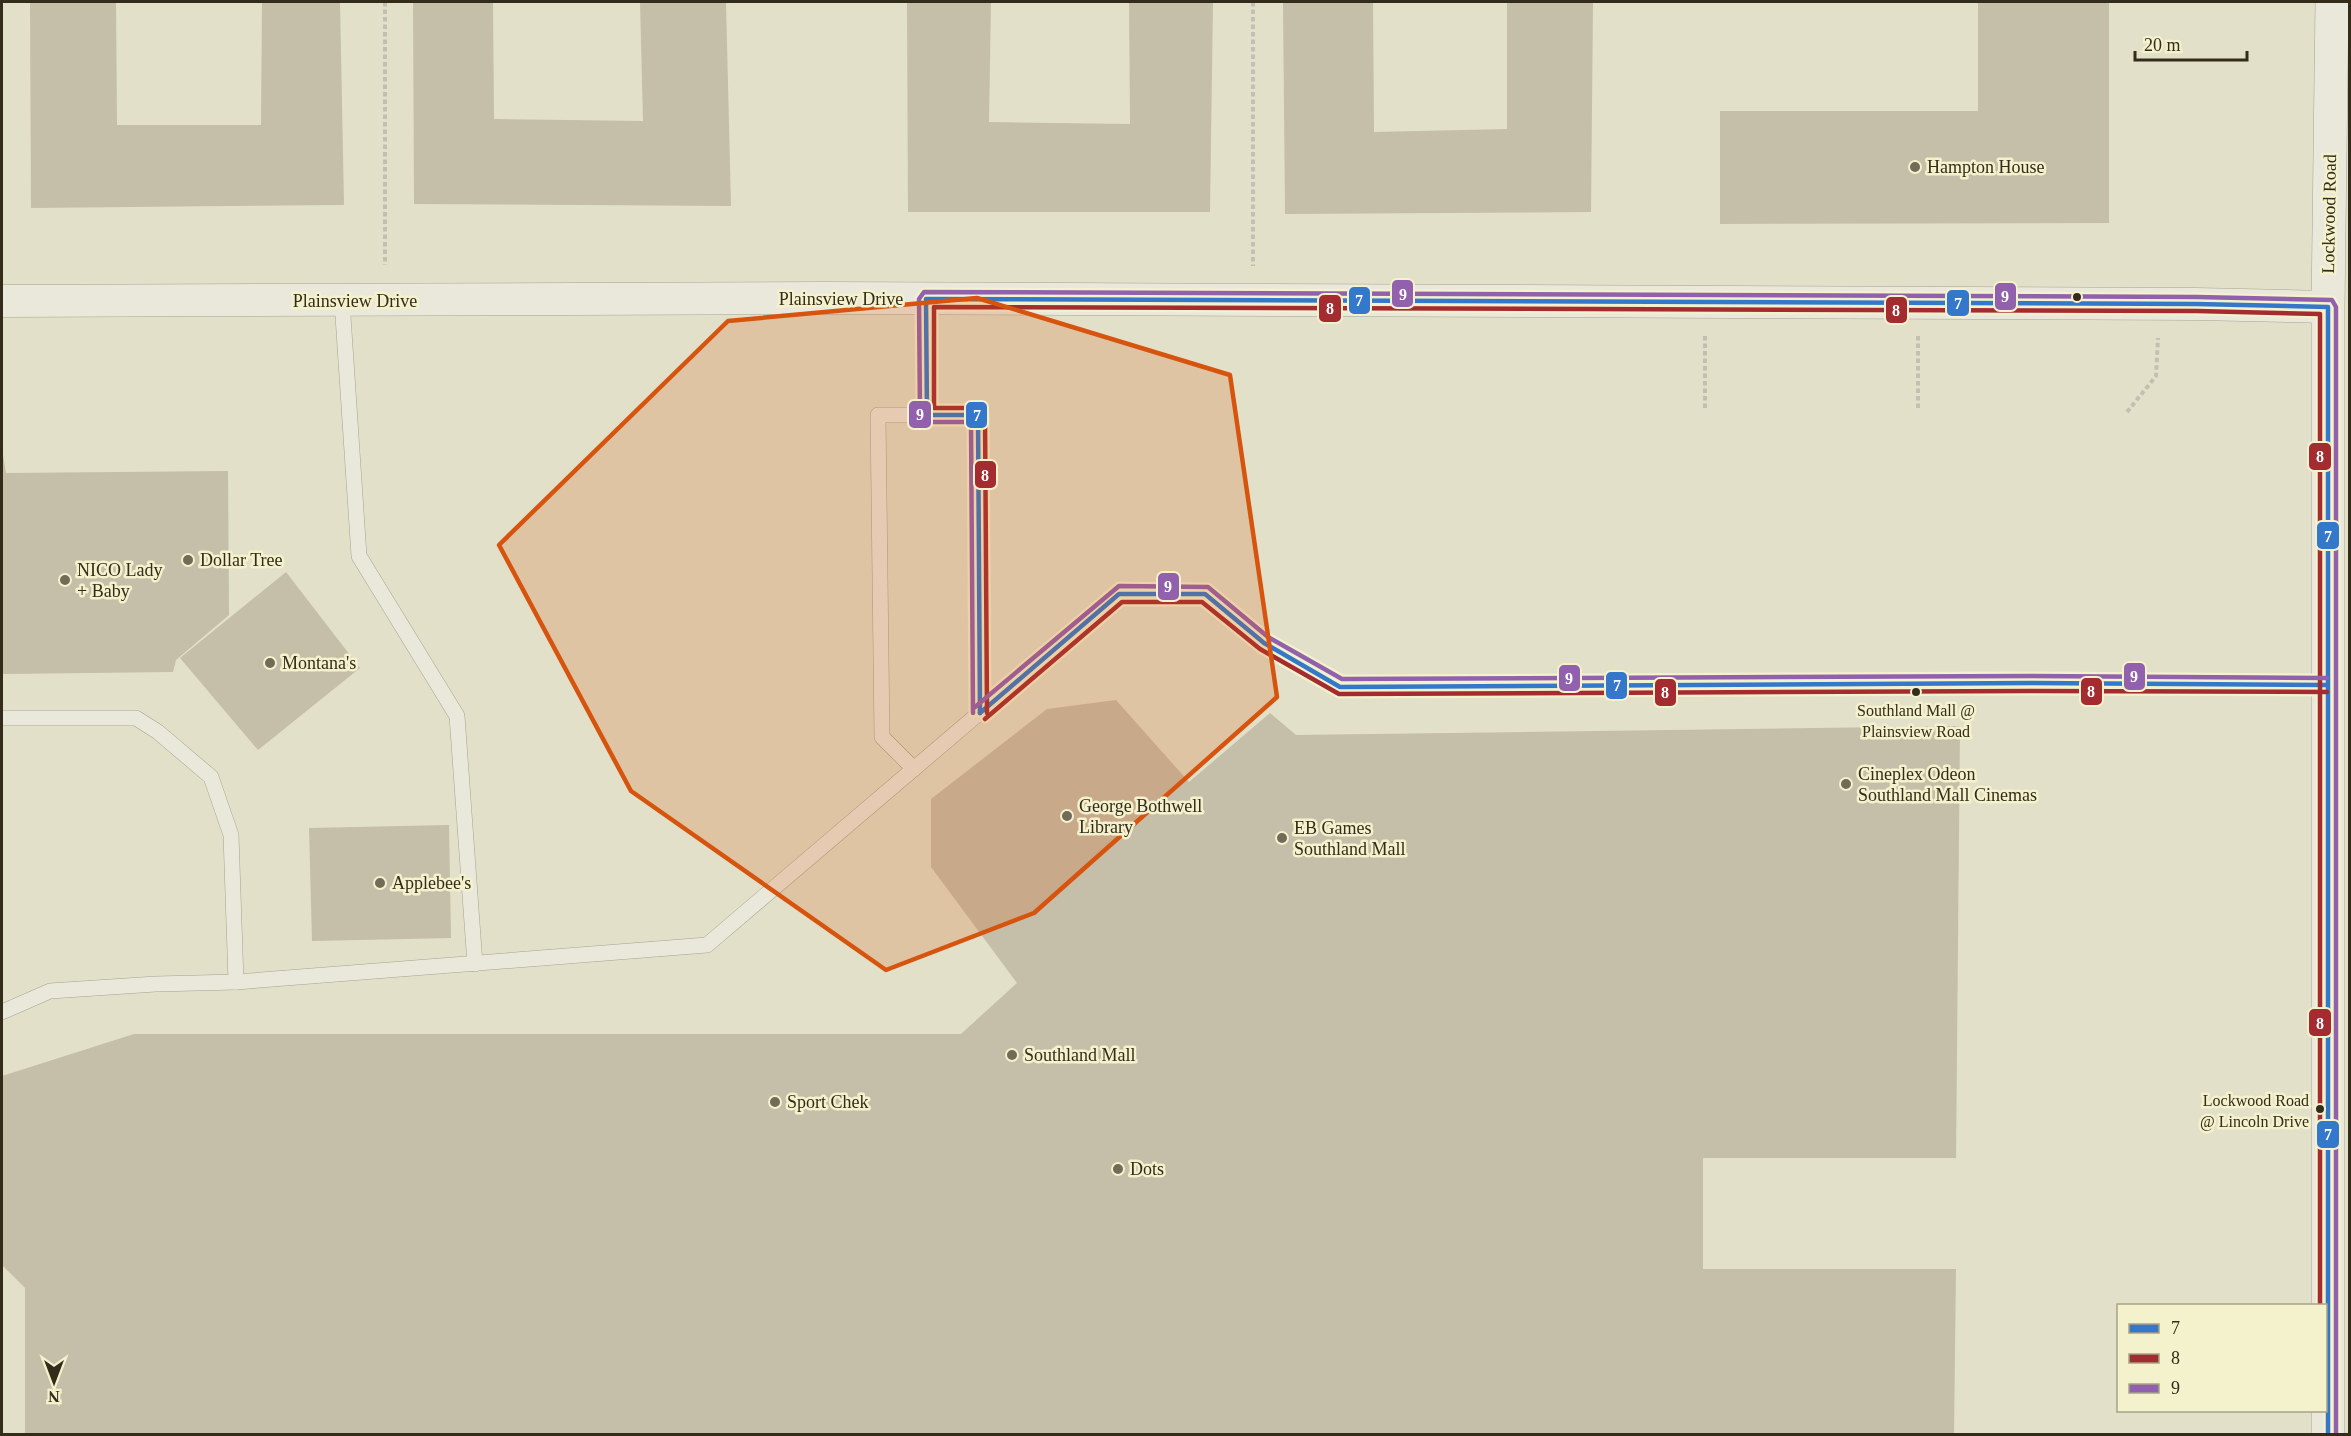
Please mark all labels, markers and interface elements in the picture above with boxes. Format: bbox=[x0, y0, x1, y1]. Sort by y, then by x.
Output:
scale bar bbox=[2135, 24, 2248, 62]
text: 20 m bbox=[2144, 35, 2181, 55]
street label: Lockwood Road bbox=[2318, 154, 2340, 274]
place label: Hampton House bbox=[1927, 157, 2044, 177]
marker: Hampton House bbox=[1908, 160, 1922, 174]
line badge: 9 bbox=[1391, 279, 1414, 308]
line badge: 9 bbox=[1994, 282, 2017, 311]
line badge: 7 bbox=[1348, 286, 1371, 315]
text: 9 bbox=[1399, 286, 1407, 303]
text: 9 bbox=[2001, 288, 2009, 305]
street label: Plainsview Drive bbox=[779, 289, 903, 309]
line badge: 7 bbox=[1946, 289, 1970, 317]
street label: Plainsview Drive bbox=[293, 291, 417, 311]
unlabelled marker bbox=[2071, 291, 2083, 303]
text: 7 bbox=[1355, 292, 1363, 309]
line badge: 8 bbox=[1318, 294, 1342, 323]
text: 7 bbox=[1954, 295, 1962, 312]
line badge: 8 bbox=[1885, 296, 1908, 324]
text: 8 bbox=[1326, 300, 1334, 317]
text: 8 bbox=[1892, 302, 1900, 319]
line badge: 9 bbox=[908, 400, 932, 429]
line badge: 7 bbox=[965, 401, 988, 429]
text: 9 bbox=[916, 406, 924, 423]
text: 7 bbox=[973, 407, 981, 424]
line badge: 8 bbox=[2308, 442, 2332, 471]
text: 8 bbox=[2316, 448, 2324, 465]
line badge: 8 bbox=[974, 460, 997, 489]
text: 8 bbox=[981, 467, 989, 484]
line badge: 7 bbox=[2316, 521, 2340, 550]
text: 7 bbox=[2324, 528, 2332, 545]
place label: Dollar Tree bbox=[200, 550, 283, 570]
marker: Dollar Tree bbox=[181, 553, 195, 567]
place label: NICO Lady + Baby bbox=[77, 560, 162, 601]
line badge: 9 bbox=[1157, 572, 1180, 601]
marker: NICO Lady + Baby bbox=[58, 573, 72, 587]
text: 9 bbox=[1164, 578, 1172, 595]
place label: Montana's bbox=[282, 653, 356, 673]
marker: Montana's bbox=[263, 656, 277, 670]
line badge: 9 bbox=[2123, 662, 2146, 691]
line badge: 9 bbox=[1558, 664, 1581, 692]
text: 9 bbox=[2130, 668, 2138, 685]
text: 9 bbox=[1565, 670, 1573, 687]
line badge: 7 bbox=[1605, 671, 1628, 700]
text: 7 bbox=[1613, 677, 1621, 694]
line badge: 8 bbox=[2080, 677, 2103, 706]
line badge: 8 bbox=[1654, 678, 1677, 707]
text: 8 bbox=[2087, 683, 2095, 700]
text: 8 bbox=[1661, 684, 1669, 701]
marker: Southland Mall @ Plainsview Road bbox=[1910, 686, 1922, 698]
place label: Southland Mall @ Plainsview Road bbox=[1857, 702, 1975, 740]
place label: Cineplex Odeon Southland Mall Cinemas bbox=[1858, 764, 2037, 805]
marker: Cineplex Odeon Southland Mall Cinemas bbox=[1839, 777, 1853, 791]
place label: George Bothwell Library bbox=[1079, 796, 1202, 837]
marker: George Bothwell Library bbox=[1060, 809, 1074, 823]
place label: EB Games Southland Mall bbox=[1294, 818, 1406, 859]
marker: EB Games Southland Mall bbox=[1275, 831, 1289, 845]
place label: Applebee's bbox=[392, 873, 471, 893]
marker: Applebee's bbox=[373, 876, 387, 890]
line badge: 8 bbox=[2308, 1008, 2332, 1037]
text: 8 bbox=[2316, 1015, 2324, 1032]
place label: Southland Mall bbox=[1024, 1045, 1136, 1065]
marker: Southland Mall bbox=[1005, 1048, 1019, 1062]
place label: Sport Chek bbox=[787, 1092, 869, 1112]
place label: Lockwood Road @ Lincoln Drive bbox=[2200, 1092, 2309, 1131]
marker: Sport Chek bbox=[768, 1095, 782, 1109]
marker: Lockwood Road @ Lincoln Drive bbox=[2314, 1103, 2326, 1115]
line badge: 7 bbox=[2316, 1120, 2340, 1149]
text: 7 bbox=[2324, 1126, 2332, 1143]
place label: Dots bbox=[1130, 1159, 1164, 1179]
marker: Dots bbox=[1111, 1162, 1125, 1176]
legend bbox=[2117, 1304, 2327, 1412]
text: 7 bbox=[2171, 1318, 2180, 1338]
text: 8 bbox=[2171, 1348, 2180, 1368]
north arrow bbox=[24, 1352, 84, 1412]
text: 9 bbox=[2171, 1378, 2180, 1398]
text: N bbox=[48, 1388, 60, 1405]

